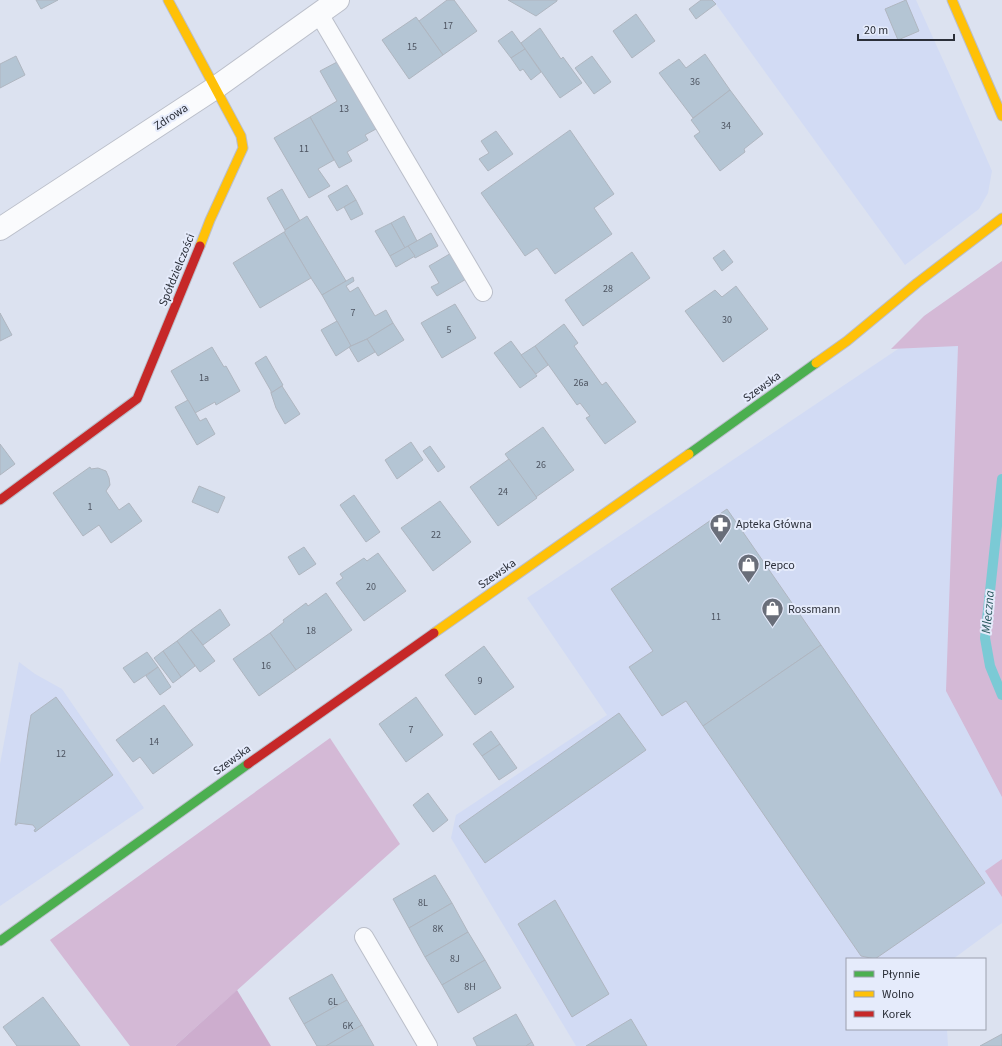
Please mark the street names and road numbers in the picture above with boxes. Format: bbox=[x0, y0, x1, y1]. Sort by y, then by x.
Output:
street label: Zdrowa bbox=[150, 100, 192, 134]
street label: Spółdzielczości bbox=[155, 231, 199, 309]
street label: Szewska bbox=[740, 368, 784, 406]
street label: Szewska bbox=[475, 555, 519, 593]
street label: Szewska bbox=[210, 741, 254, 779]

